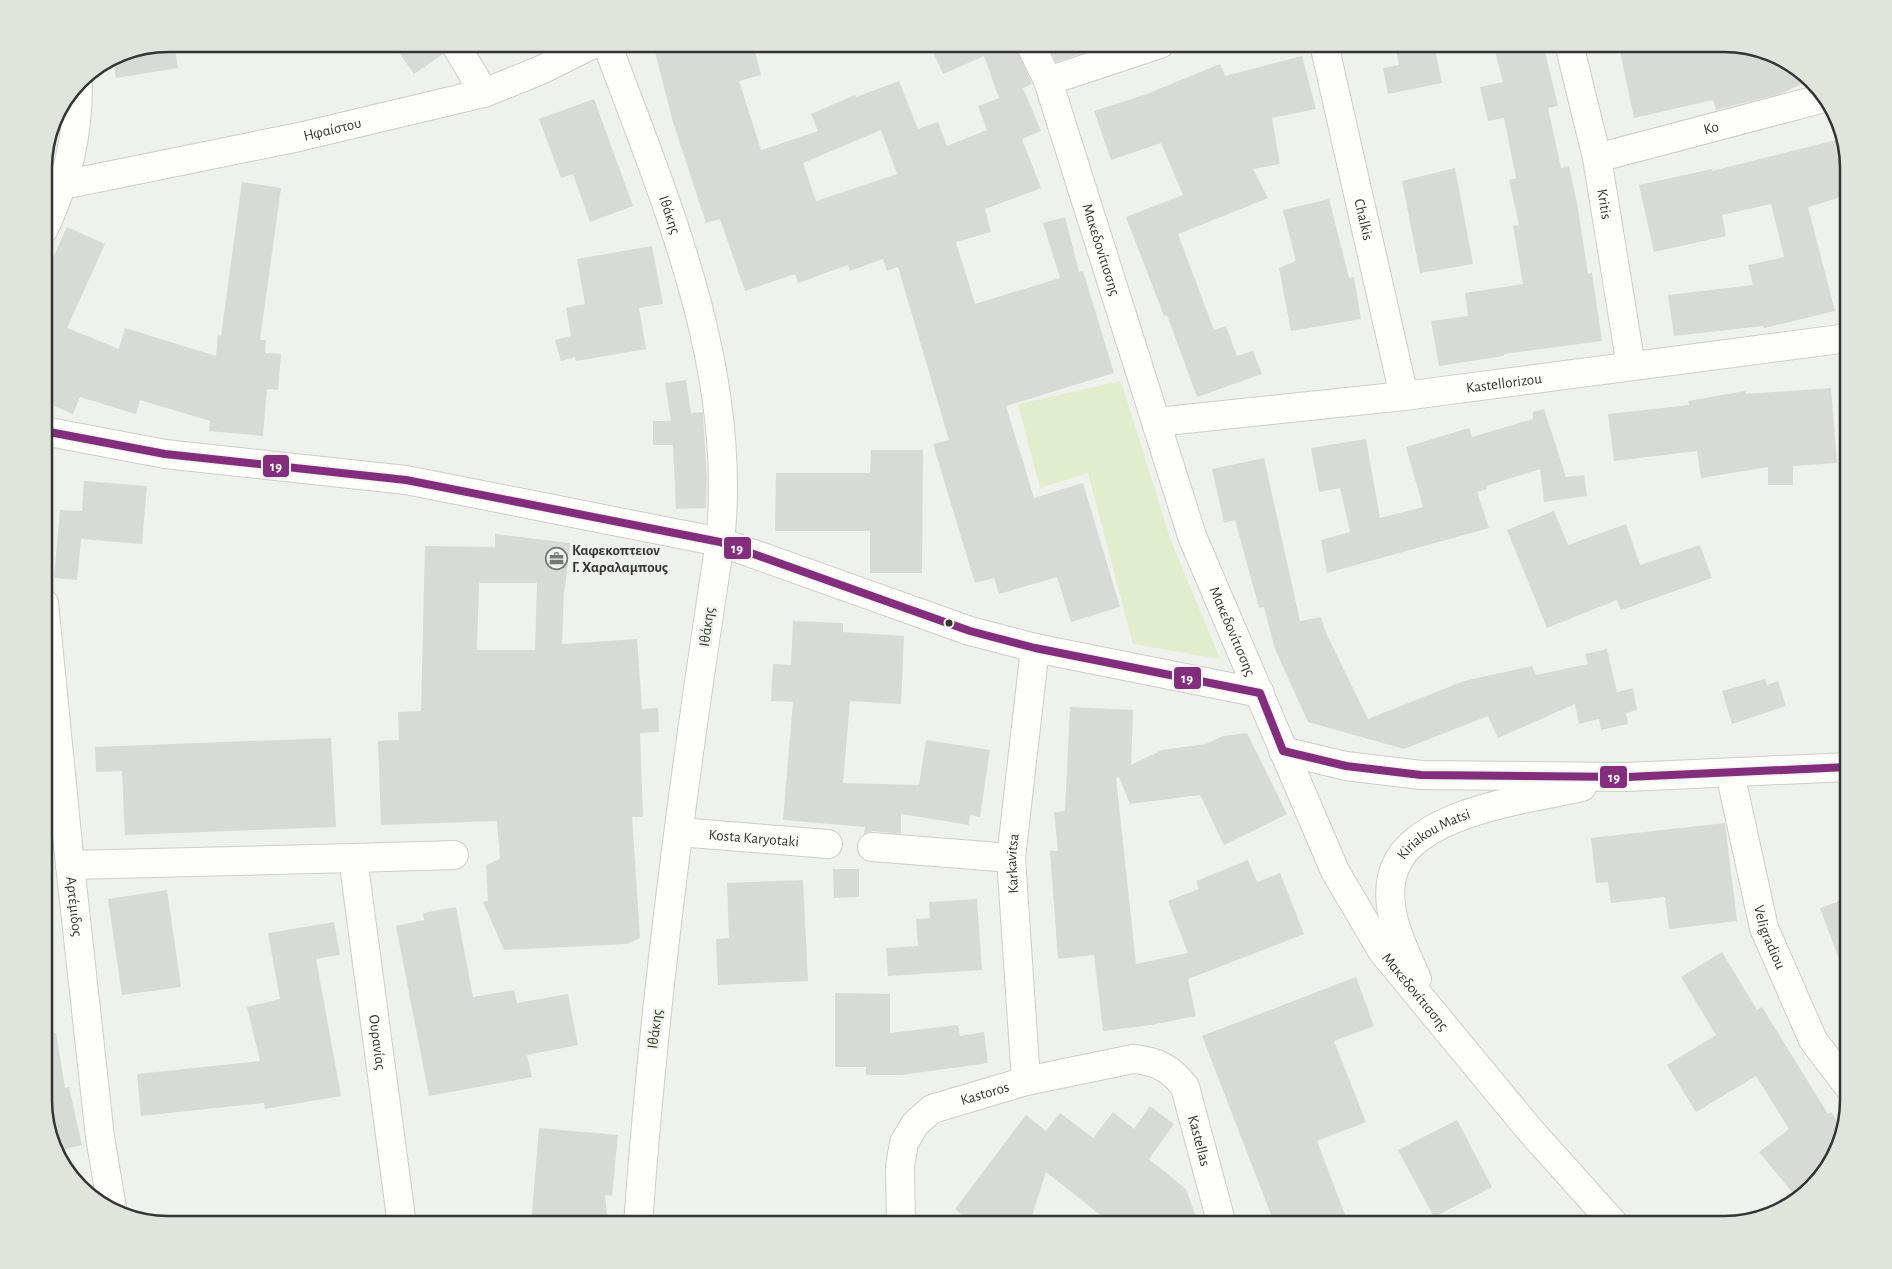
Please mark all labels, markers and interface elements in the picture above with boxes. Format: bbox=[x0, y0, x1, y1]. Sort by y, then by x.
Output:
street label: Ηφαίστου bbox=[302, 115, 363, 143]
street label: Ko bbox=[1702, 119, 1720, 137]
street label: Kritis bbox=[1595, 188, 1614, 220]
street label: Ιθάκης bbox=[656, 193, 683, 236]
street label: Chalkis bbox=[1352, 197, 1376, 242]
street label: Μακεδονίτισσης bbox=[1080, 202, 1123, 298]
street label: Kastellorizou bbox=[1465, 371, 1543, 395]
line badge: 19 bbox=[262, 454, 290, 478]
text: 19 bbox=[270, 460, 282, 474]
line badge: 19 bbox=[723, 536, 752, 560]
text: 19 bbox=[731, 542, 743, 556]
place label: Καφεκοπτειον Γ. Χαραλαμπους bbox=[572, 543, 668, 575]
office icon: Καφεκοπτειον Γ. Χαραλαμπους bbox=[544, 547, 568, 571]
street label: Μακεδονίτισσης bbox=[1207, 584, 1258, 678]
street label: Ιθάκης bbox=[697, 606, 717, 648]
unlabelled marker bbox=[944, 618, 954, 628]
line badge: 19 bbox=[1173, 666, 1202, 690]
text: 19 bbox=[1181, 672, 1193, 686]
line badge: 19 bbox=[1599, 765, 1628, 789]
text: 19 bbox=[1608, 771, 1620, 785]
street label: Kiriakou Matsi bbox=[1394, 806, 1472, 862]
street label: Kosta Karyotaki bbox=[708, 827, 800, 849]
street label: Karkavitsa bbox=[1003, 833, 1021, 894]
street label: Αρτέμιδος bbox=[64, 876, 85, 937]
street label: Veligradiou bbox=[1752, 904, 1789, 972]
street label: Μακεδονίτισσης bbox=[1379, 950, 1452, 1033]
street label: Ιθάκης bbox=[645, 1008, 665, 1050]
street label: Ουρανίας bbox=[366, 1014, 389, 1071]
street label: Kastoros bbox=[959, 1079, 1011, 1108]
street label: Kastellas bbox=[1185, 1114, 1213, 1168]

